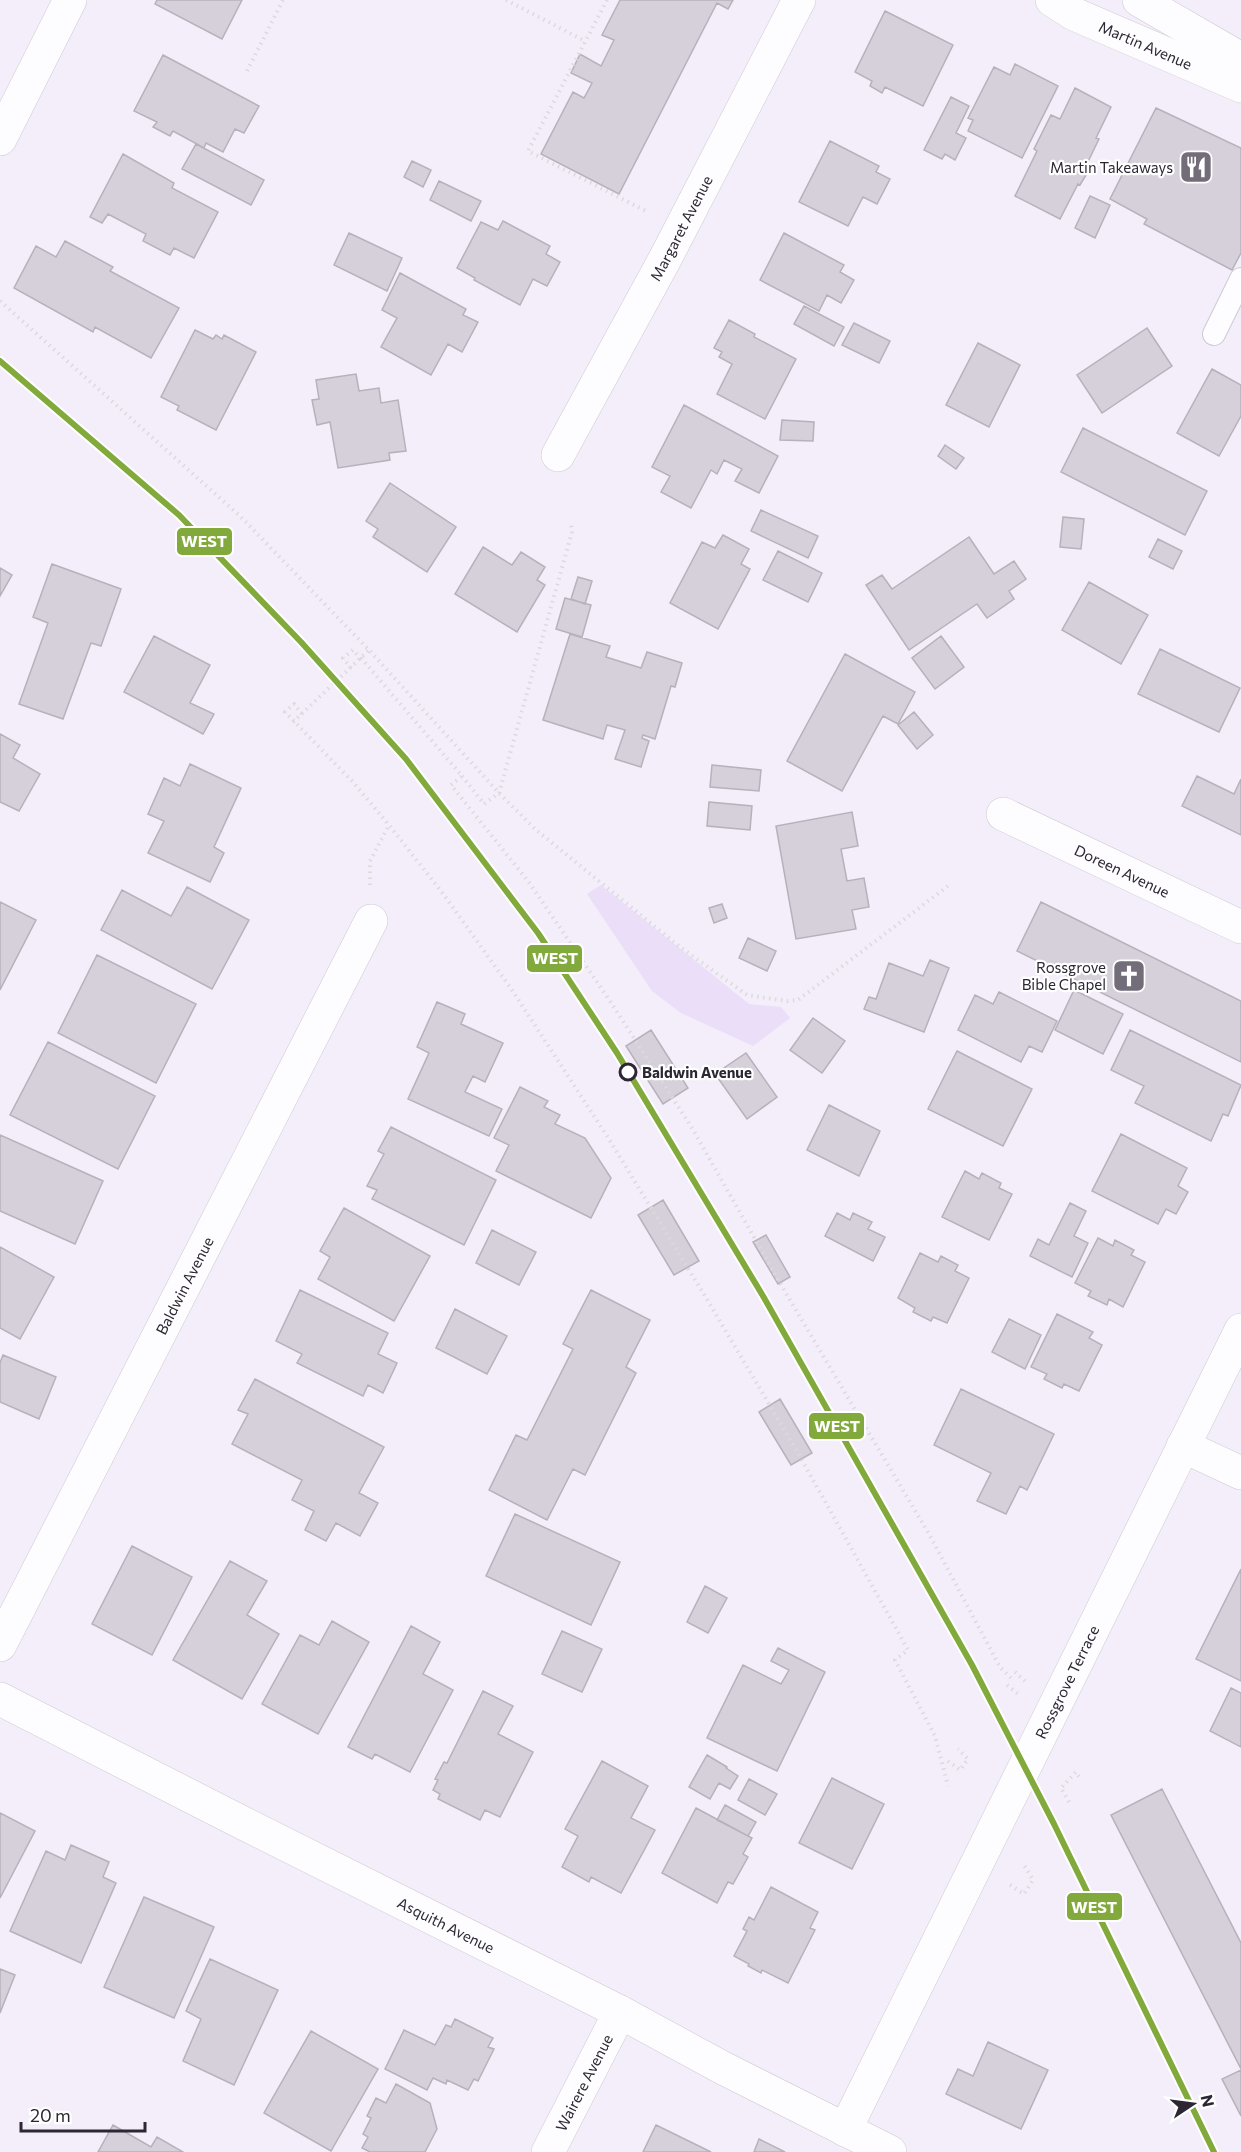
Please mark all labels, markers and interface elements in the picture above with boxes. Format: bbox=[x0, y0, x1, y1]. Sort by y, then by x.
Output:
street label: Martin Avenue bbox=[1096, 17, 1195, 73]
restaurant icon: Martin Takeaways bbox=[1178, 149, 1214, 185]
place label: Martin Takeaways bbox=[1050, 158, 1173, 176]
street label: Margaret Avenue bbox=[646, 172, 716, 284]
line badge: WEST bbox=[176, 527, 233, 556]
text: WEST bbox=[181, 531, 227, 550]
street label: Doreen Avenue bbox=[1072, 840, 1173, 901]
line badge: WEST bbox=[526, 944, 583, 973]
text: WEST bbox=[532, 948, 578, 967]
place label: Rossgrove Bible Chapel bbox=[1022, 958, 1106, 993]
church icon: Rossgrove Bible Chapel bbox=[1111, 958, 1147, 994]
marker: Baldwin Avenue bbox=[619, 1063, 637, 1081]
place label: Baldwin Avenue bbox=[642, 1063, 752, 1081]
street label: Baldwin Avenue bbox=[152, 1233, 217, 1337]
line badge: WEST bbox=[808, 1412, 865, 1440]
text: WEST bbox=[814, 1416, 860, 1435]
street label: Rossgrove Terrace bbox=[1031, 1622, 1102, 1742]
line badge: WEST bbox=[1066, 1892, 1123, 1921]
street label: Asquith Avenue bbox=[395, 1893, 498, 1957]
text: WEST bbox=[1071, 1897, 1117, 1916]
street label: Wairere Avenue bbox=[551, 2031, 616, 2134]
north arrow bbox=[1163, 2074, 1223, 2134]
text: N bbox=[1197, 2093, 1219, 2108]
scale bar bbox=[21, 2095, 146, 2133]
text: 20 m bbox=[30, 2104, 71, 2126]

